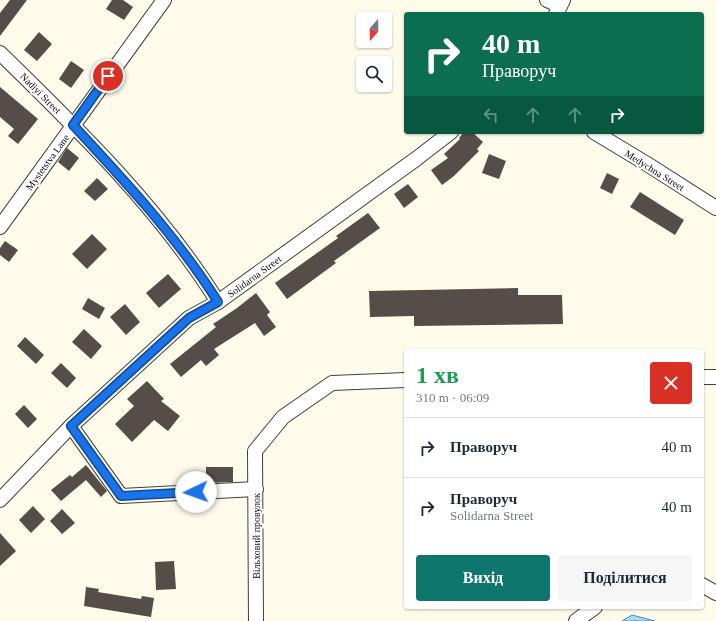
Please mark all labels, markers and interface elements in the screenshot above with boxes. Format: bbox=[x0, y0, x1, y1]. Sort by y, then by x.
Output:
north arrow bbox=[356, 12, 392, 48]
map controls bbox=[356, 12, 392, 92]
icon: right bbox=[416, 28, 468, 80]
text: 40 m bbox=[482, 28, 540, 59]
button: search bbox=[356, 56, 392, 92]
pin bbox=[91, 59, 125, 93]
text: Праворуч bbox=[482, 61, 556, 81]
icon: arrive bbox=[97, 65, 119, 87]
street label: Nadiyi Street bbox=[18, 71, 63, 116]
icon: left bbox=[480, 104, 502, 126]
icon: ahead bbox=[522, 104, 544, 126]
icon: ahead bbox=[564, 104, 586, 126]
icon: right bbox=[606, 104, 628, 126]
street label: Mystetstva Lane bbox=[23, 132, 72, 192]
street label: Medychna Street bbox=[623, 148, 687, 193]
street label: Solidarna Street bbox=[225, 253, 284, 300]
text: 1 хв bbox=[416, 362, 459, 388]
button: close bbox=[650, 362, 692, 404]
text: 310 m · 06:09 bbox=[416, 390, 489, 405]
icon: right bbox=[416, 437, 438, 459]
text: Праворуч bbox=[450, 439, 517, 455]
text: 40 m bbox=[662, 439, 692, 455]
position arrow bbox=[175, 471, 217, 513]
text: Праворуч bbox=[450, 491, 517, 507]
street label: Вільховий провулок bbox=[251, 493, 262, 579]
icon: right bbox=[416, 497, 438, 519]
text: 40 m bbox=[662, 499, 692, 515]
text: Solidarna Street bbox=[450, 508, 533, 523]
button: Вихід bbox=[416, 555, 550, 601]
button: Поділитися bbox=[558, 555, 692, 601]

